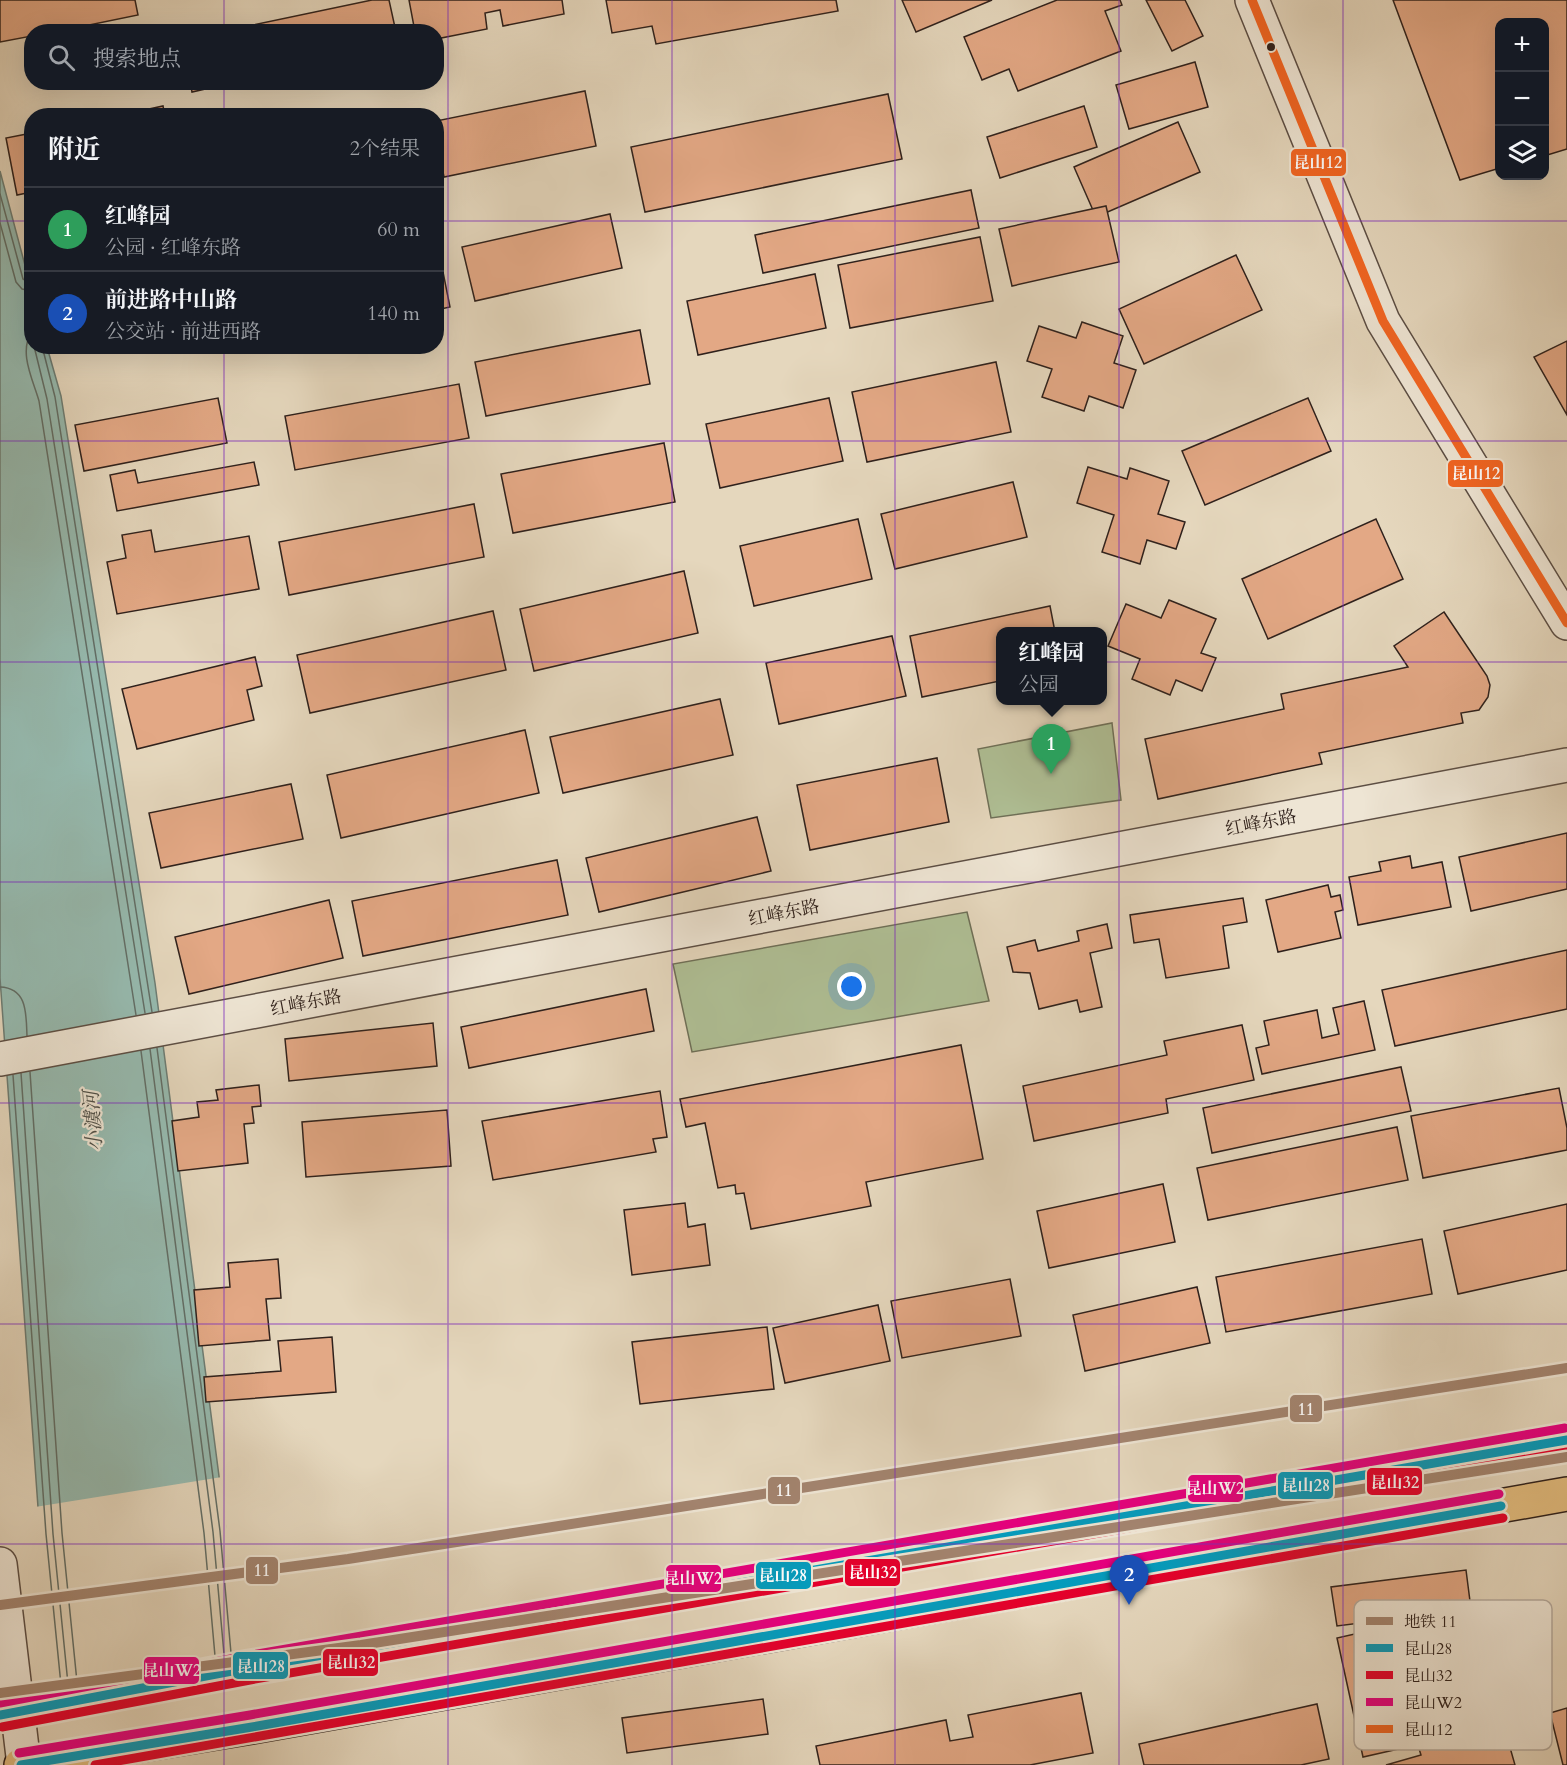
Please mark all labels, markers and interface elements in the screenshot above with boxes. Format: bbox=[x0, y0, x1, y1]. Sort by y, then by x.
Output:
map controls bbox=[1495, 18, 1549, 180]
button: + bbox=[1495, 18, 1549, 72]
search box bbox=[24, 24, 444, 90]
icon: search bbox=[45, 41, 78, 74]
unlabelled marker bbox=[1265, 41, 1277, 53]
text: 搜索地点 bbox=[93, 44, 181, 74]
button: − bbox=[1495, 72, 1549, 126]
button: layers bbox=[1495, 126, 1549, 180]
text: 附近 bbox=[48, 132, 100, 167]
text: 2个结果 bbox=[350, 135, 420, 162]
line badge: 昆山12 bbox=[1290, 148, 1347, 177]
text: 昆山12 bbox=[1294, 152, 1342, 174]
text: 红峰园 bbox=[105, 201, 171, 231]
text: 1 bbox=[62, 216, 73, 243]
text: 60 m bbox=[377, 216, 420, 243]
text: 公园 · 红峰东路 bbox=[105, 234, 241, 261]
text: 前进路中山路 bbox=[105, 285, 237, 315]
text: 2 bbox=[62, 300, 73, 327]
text: 140 m bbox=[367, 300, 420, 327]
text: 公交站 · 前进西路 bbox=[105, 318, 261, 345]
line badge: 昆山12 bbox=[1447, 459, 1504, 488]
text: 昆山12 bbox=[1452, 463, 1500, 485]
popup bbox=[996, 627, 1107, 705]
text: 红峰园 bbox=[1018, 638, 1085, 668]
text: 公园 bbox=[1018, 671, 1058, 698]
pin: 1 bbox=[1032, 724, 1070, 774]
street label: 红峰东路 bbox=[1223, 804, 1299, 842]
street label: 红峰东路 bbox=[746, 894, 822, 932]
your location bbox=[837, 972, 866, 1001]
street label: 红峰东路 bbox=[268, 984, 344, 1022]
water label: 小澞河 bbox=[77, 1087, 109, 1152]
line badge: 11 bbox=[1289, 1394, 1323, 1423]
text: 11 bbox=[1298, 1399, 1314, 1421]
line badge: 昆山32 bbox=[1366, 1467, 1423, 1496]
line badge: 昆山28 bbox=[1277, 1471, 1334, 1500]
text: 昆山32 bbox=[1371, 1472, 1419, 1494]
line badge: 昆山W2 bbox=[1187, 1474, 1244, 1503]
text: 昆山28 bbox=[1282, 1475, 1330, 1497]
line badge: 11 bbox=[767, 1476, 801, 1505]
text: 昆山W2 bbox=[1186, 1478, 1244, 1500]
text: 11 bbox=[776, 1480, 792, 1502]
line badge: 11 bbox=[245, 1556, 279, 1585]
pin: 2 bbox=[1110, 1556, 1148, 1605]
line badge: 昆山32 bbox=[844, 1558, 901, 1587]
text: 11 bbox=[254, 1560, 270, 1582]
line badge: 昆山28 bbox=[755, 1561, 812, 1590]
text: 昆山32 bbox=[849, 1562, 897, 1584]
line badge: 昆山W2 bbox=[665, 1564, 722, 1593]
text: 昆山28 bbox=[759, 1565, 807, 1587]
text: 昆山W2 bbox=[664, 1568, 722, 1590]
legend bbox=[1354, 1600, 1552, 1750]
text: 地铁 11 bbox=[1404, 1611, 1457, 1633]
text: 昆山28 bbox=[1404, 1638, 1452, 1660]
line badge: 昆山32 bbox=[322, 1648, 379, 1677]
line badge: 昆山28 bbox=[232, 1651, 289, 1680]
text: 昆山32 bbox=[327, 1652, 375, 1674]
line badge: 昆山W2 bbox=[143, 1656, 200, 1685]
text: 昆山28 bbox=[237, 1656, 285, 1678]
text: 昆山W2 bbox=[143, 1660, 201, 1682]
text: 昆山32 bbox=[1404, 1665, 1452, 1687]
text: 昆山W2 bbox=[1404, 1692, 1462, 1714]
text: 昆山12 bbox=[1404, 1719, 1452, 1741]

